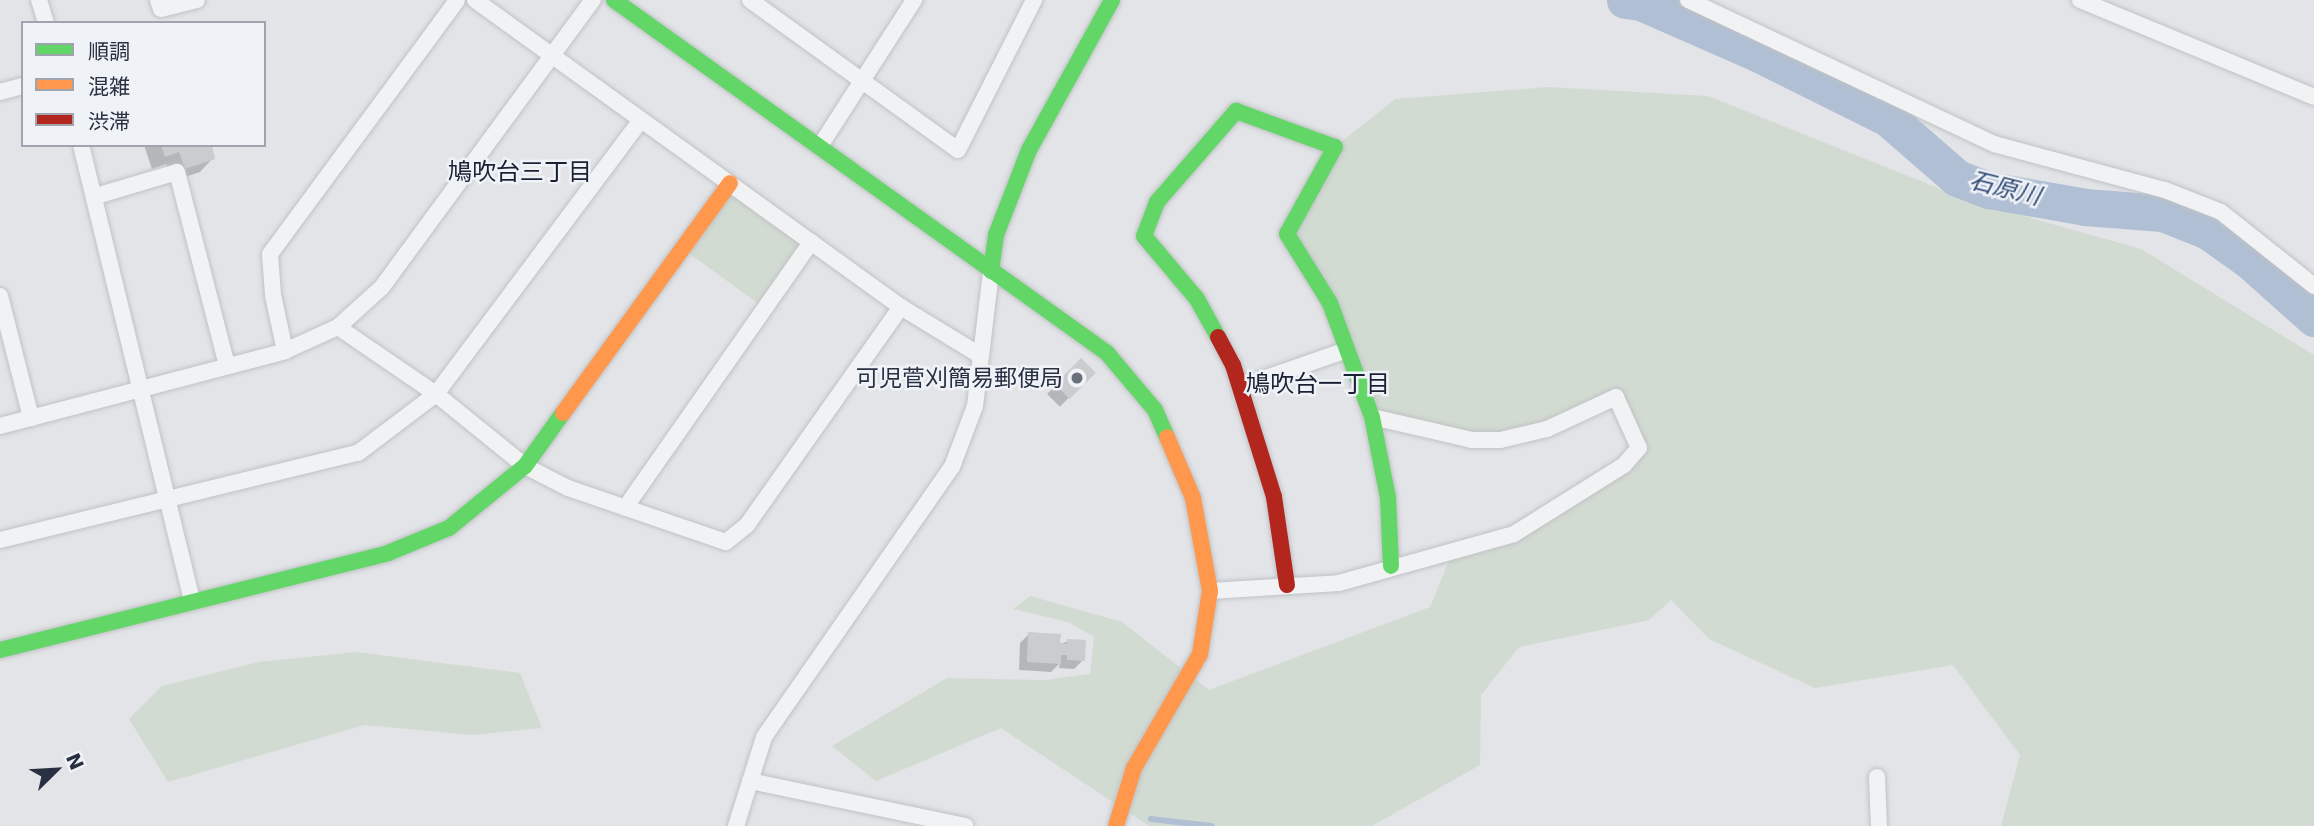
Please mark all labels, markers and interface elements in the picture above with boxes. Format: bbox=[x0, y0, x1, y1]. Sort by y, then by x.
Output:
legend bbox=[21, 21, 266, 147]
text: 順調 bbox=[88, 40, 130, 64]
text: 混雑 bbox=[88, 75, 130, 99]
text: 渋滞 bbox=[88, 110, 130, 134]
district label: 鳩吹台三丁目 bbox=[448, 159, 592, 187]
water label: 石原川 bbox=[1967, 166, 2043, 212]
place label: 可児菅刈簡易郵便局 bbox=[856, 364, 1063, 392]
marker: 可児菅刈簡易郵便局 bbox=[1069, 370, 1085, 386]
district label: 鳩吹台一丁目 bbox=[1246, 371, 1390, 399]
north arrow bbox=[21, 735, 91, 805]
text: N bbox=[62, 750, 88, 773]

